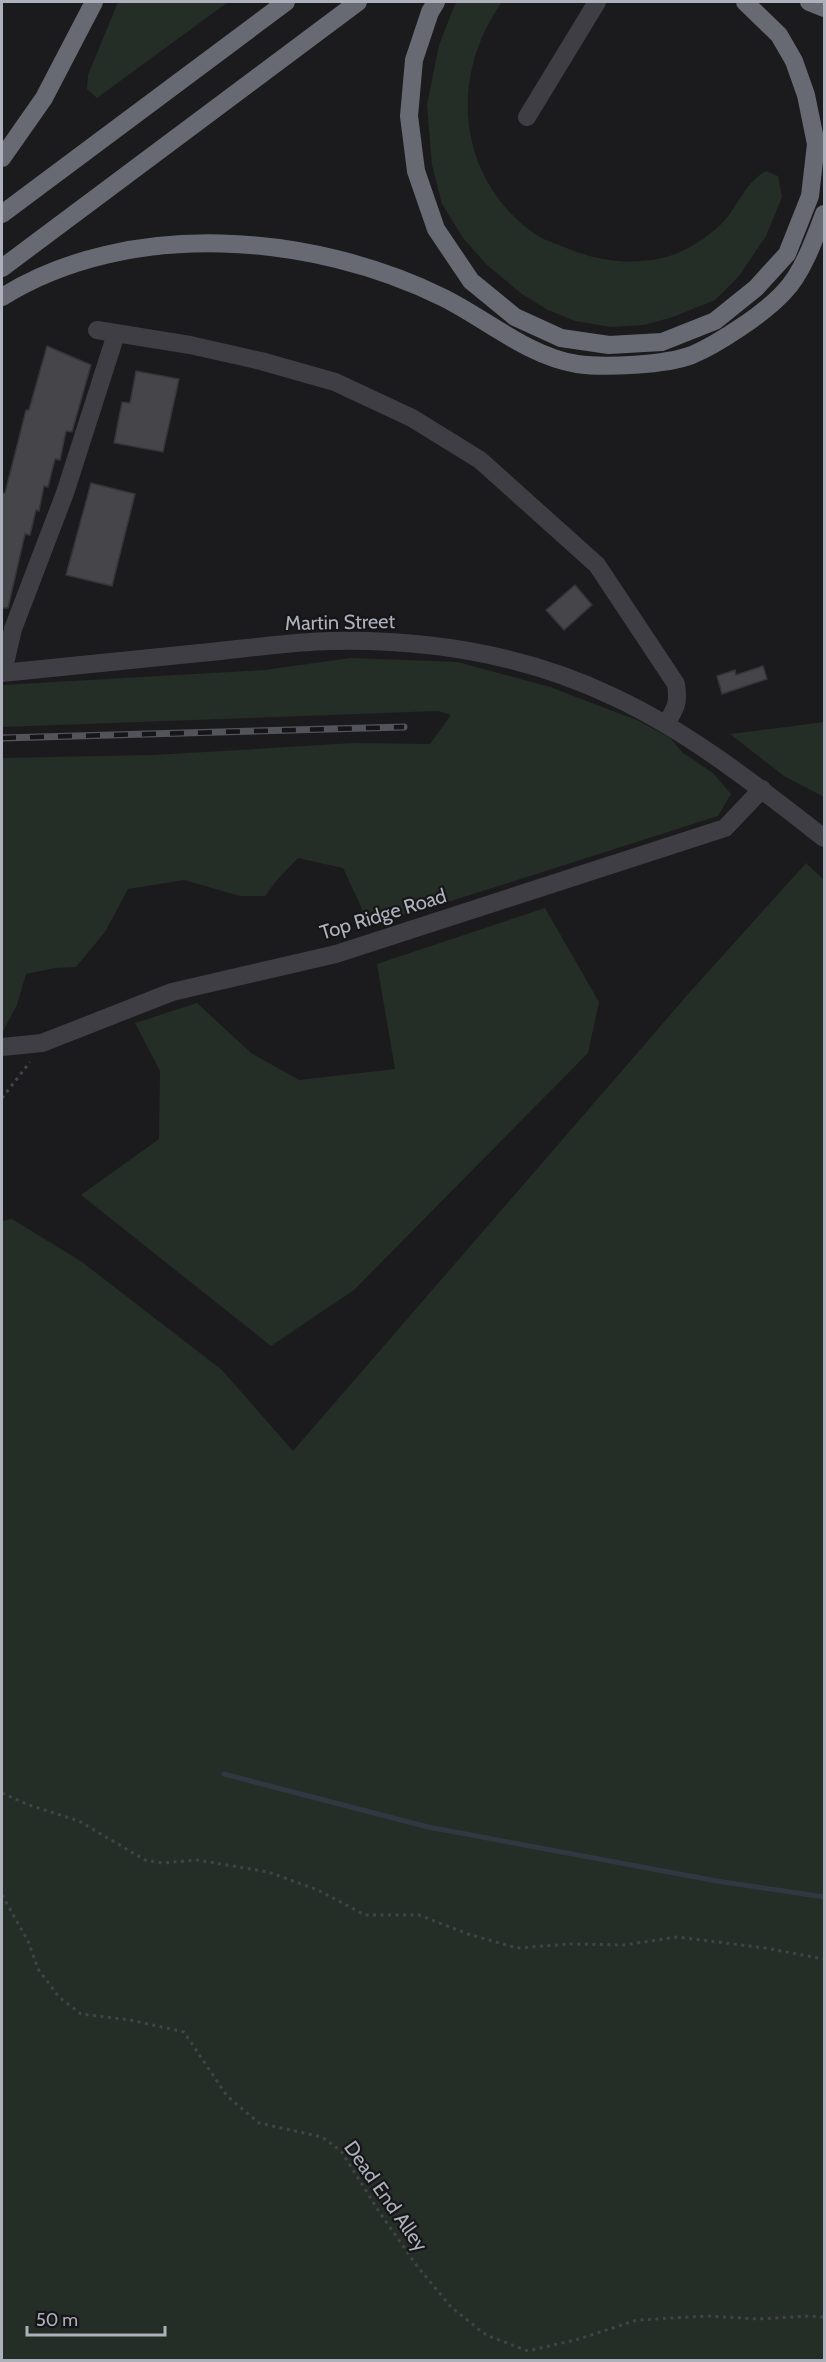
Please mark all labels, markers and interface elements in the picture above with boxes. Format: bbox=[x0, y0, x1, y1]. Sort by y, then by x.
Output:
street label: Martin Street bbox=[285, 609, 396, 635]
street label: Top Ridge Road bbox=[317, 883, 449, 945]
street label: Dead End Alley bbox=[339, 2136, 433, 2256]
scale bar bbox=[27, 2299, 165, 2337]
text: 50 m bbox=[36, 2309, 78, 2331]

